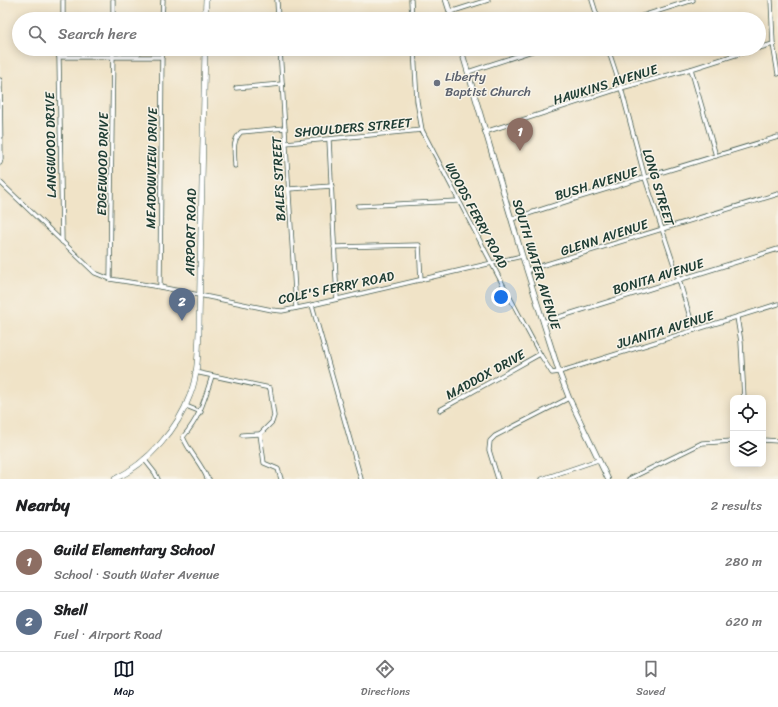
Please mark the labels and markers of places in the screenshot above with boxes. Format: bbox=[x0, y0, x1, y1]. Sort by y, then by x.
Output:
place label: Liberty Baptist Church bbox=[445, 65, 531, 103]
marker: Liberty Baptist Church bbox=[432, 78, 442, 88]
pin: 1 bbox=[507, 118, 533, 151]
pin: 2 bbox=[169, 288, 195, 321]

